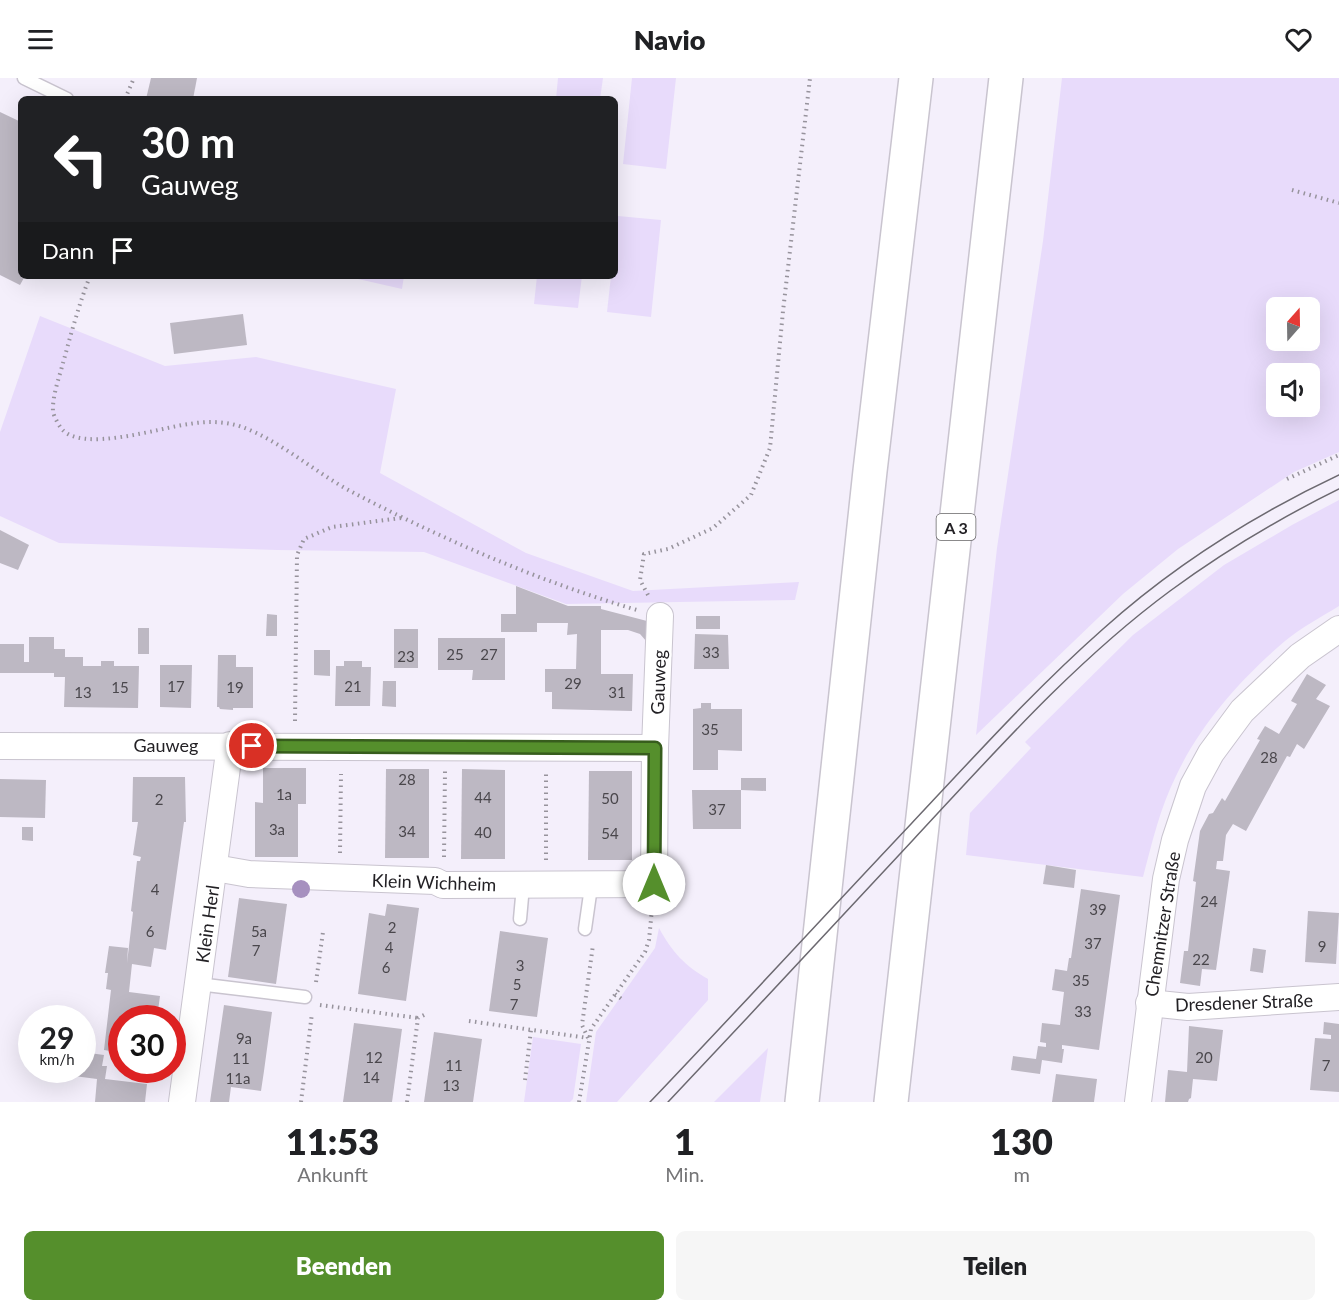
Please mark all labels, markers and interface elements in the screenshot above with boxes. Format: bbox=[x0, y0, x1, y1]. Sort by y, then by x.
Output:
icon: menu bbox=[24, 23, 57, 56]
text: Navio bbox=[634, 23, 705, 56]
icon: heart bbox=[1282, 23, 1315, 56]
text: 30 m bbox=[141, 117, 235, 167]
icon: left bbox=[42, 120, 120, 198]
text: Gauweg bbox=[141, 168, 238, 201]
icon: arrive bbox=[106, 234, 139, 267]
text: Dann bbox=[42, 237, 94, 264]
north arrow bbox=[1266, 297, 1320, 351]
map controls bbox=[1266, 297, 1320, 417]
button: sound bbox=[1266, 363, 1320, 417]
road number: A 3 bbox=[936, 514, 976, 540]
house number: 33 bbox=[702, 643, 720, 661]
house number: 25 bbox=[446, 645, 464, 663]
house number: 27 bbox=[480, 645, 498, 663]
house number: 23 bbox=[397, 647, 415, 665]
street label: Gauweg bbox=[646, 649, 670, 715]
house number: 29 bbox=[564, 674, 582, 692]
house number: 17 bbox=[167, 677, 185, 695]
house number: 21 bbox=[344, 677, 362, 695]
house number: 15 bbox=[111, 678, 129, 696]
house number: 19 bbox=[226, 678, 244, 696]
house number: 13 bbox=[74, 683, 92, 701]
house number: 31 bbox=[608, 683, 626, 701]
pin bbox=[226, 720, 277, 771]
house number: 35 bbox=[701, 720, 719, 738]
icon: arrive bbox=[235, 729, 268, 762]
street label: Gauweg bbox=[134, 734, 198, 756]
house number: 28 bbox=[1260, 748, 1278, 766]
house number: 28 bbox=[398, 770, 416, 788]
house number: 1a bbox=[276, 785, 292, 803]
house number: 44 bbox=[474, 788, 492, 806]
house number: 50 bbox=[601, 789, 619, 807]
house number: 2 bbox=[155, 790, 163, 808]
house number: 37 bbox=[708, 800, 726, 818]
house number: 3a bbox=[269, 820, 285, 838]
house number: 34 bbox=[398, 822, 416, 840]
house number: 40 bbox=[474, 823, 492, 841]
house number: 54 bbox=[601, 824, 619, 842]
street label: Chemnitzer Straße bbox=[1140, 850, 1184, 998]
position arrow bbox=[622, 852, 686, 916]
street label: Klein Wichheim bbox=[371, 869, 497, 895]
house number: 4 bbox=[151, 880, 160, 898]
street label: Klein Herl bbox=[191, 884, 223, 964]
house number: 24 bbox=[1200, 892, 1218, 910]
house number: 39 bbox=[1089, 900, 1107, 918]
house number: 2 bbox=[388, 918, 396, 936]
house number: 6 bbox=[146, 922, 155, 940]
house number: 5a bbox=[251, 922, 267, 940]
house number: 37 bbox=[1084, 934, 1102, 952]
house number: 9 bbox=[1318, 937, 1326, 955]
house number: 4 bbox=[385, 938, 394, 956]
house number: 7 bbox=[252, 941, 261, 959]
house number: 22 bbox=[1192, 950, 1210, 968]
house number: 3 bbox=[516, 956, 524, 974]
house number: 6 bbox=[382, 958, 391, 976]
house number: 35 bbox=[1072, 971, 1090, 989]
house number: 5 bbox=[513, 975, 521, 993]
street label: Dresdener Straße bbox=[1175, 989, 1313, 1015]
house number: 7 bbox=[510, 995, 519, 1013]
house number: 33 bbox=[1074, 1002, 1092, 1020]
speed limit sign: 30 bbox=[108, 1005, 186, 1083]
text: 29 bbox=[40, 1019, 74, 1055]
house number: 9a bbox=[236, 1029, 252, 1047]
house number: 12 bbox=[365, 1048, 383, 1066]
house number: 20 bbox=[1195, 1048, 1213, 1066]
house number: 11 bbox=[232, 1049, 250, 1067]
text: km/h bbox=[39, 1050, 75, 1068]
house number: 11 bbox=[445, 1056, 463, 1074]
house number: 7 bbox=[1322, 1056, 1331, 1074]
house number: 14 bbox=[362, 1068, 380, 1086]
house number: 11a bbox=[226, 1069, 250, 1087]
house number: 13 bbox=[442, 1076, 460, 1094]
text: 11:53 bbox=[286, 1119, 379, 1163]
text: 1 bbox=[674, 1119, 695, 1163]
text: 130 bbox=[990, 1119, 1053, 1163]
text: Ankunft bbox=[297, 1162, 368, 1186]
text: Min. bbox=[665, 1162, 704, 1186]
text: m bbox=[1013, 1162, 1030, 1186]
button: Beenden bbox=[24, 1231, 664, 1300]
button: Teilen bbox=[676, 1231, 1315, 1300]

